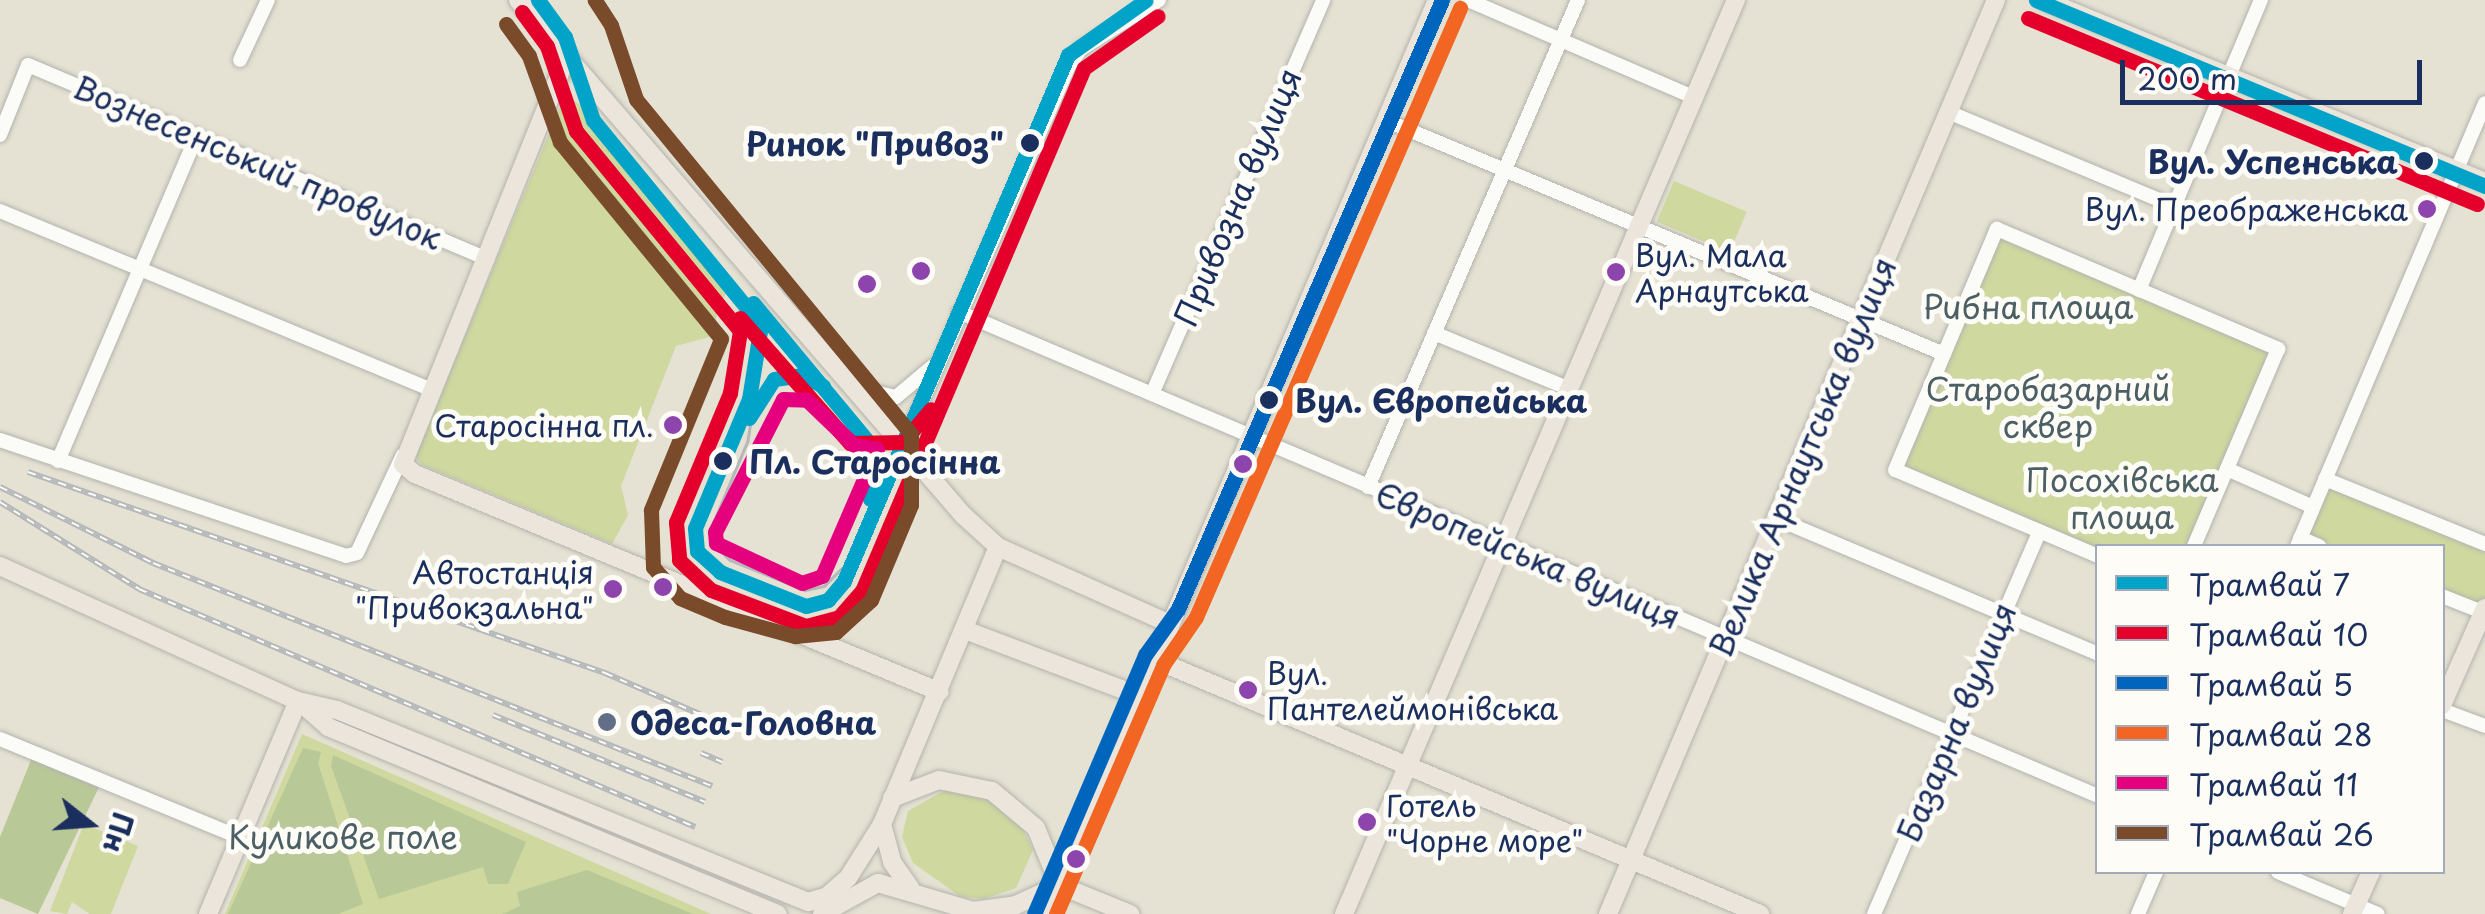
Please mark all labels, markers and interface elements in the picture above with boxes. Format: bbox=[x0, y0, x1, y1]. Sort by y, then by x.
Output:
scale bar bbox=[2125, 40, 2428, 102]
text: 200 m bbox=[2137, 55, 2237, 100]
street label: Привозна вулиця bbox=[1165, 61, 1309, 333]
street label: Вознесенський провулок bbox=[68, 67, 448, 257]
place label: Ринок "Привоз" bbox=[744, 124, 1004, 162]
marker: Ринок "Привоз" bbox=[1013, 126, 1047, 160]
place label: Вул. Успенська bbox=[2147, 142, 2398, 180]
marker: Вул. Успенська bbox=[2407, 144, 2441, 178]
place label: Вул. Преображенська bbox=[2084, 191, 2408, 227]
marker: Вул. Преображенська bbox=[2417, 199, 2437, 219]
place label: Вул. Мала Арнаутська bbox=[1635, 237, 1809, 308]
street label: Велика Арнаутська вулиця bbox=[1700, 250, 1904, 664]
unlabelled marker bbox=[911, 261, 931, 281]
marker: Вул. Мала Арнаутська bbox=[1606, 262, 1626, 282]
unlabelled marker bbox=[857, 274, 877, 294]
park label: Рибна площа bbox=[1922, 287, 2134, 325]
park label: Старобазарний сквер bbox=[1926, 370, 2170, 445]
place label: Вул. Європейська bbox=[1295, 381, 1588, 419]
marker: Вул. Європейська bbox=[1252, 383, 1286, 417]
place label: Старосінна пл. bbox=[434, 407, 654, 443]
marker: Старосінна пл. bbox=[663, 415, 683, 435]
place label: Пл. Старосінна bbox=[749, 442, 1001, 480]
marker: Пл. Старосінна bbox=[706, 444, 740, 478]
unlabelled marker bbox=[1233, 454, 1253, 474]
park label: Посохівська площа bbox=[2025, 461, 2219, 536]
street label: Європейська вулиця bbox=[1369, 473, 1687, 637]
legend bbox=[2095, 544, 2445, 874]
place label: Автостанція "Привокзальна" bbox=[355, 554, 594, 624]
text: Трамвай 7 bbox=[2189, 561, 2350, 606]
unlabelled marker bbox=[653, 577, 673, 597]
marker: Автостанція "Привокзальна" bbox=[603, 579, 623, 599]
street label: Базарна вулиця bbox=[1888, 596, 2024, 848]
text: Трамвай 10 bbox=[2189, 611, 2368, 656]
place label: Вул. Пантелеймонівська bbox=[1267, 655, 1558, 726]
text: Трамвай 5 bbox=[2189, 661, 2353, 706]
marker: Вул. Пантелеймонівська bbox=[1238, 680, 1258, 700]
place label: Одеса-Головна bbox=[630, 703, 876, 741]
marker: Одеса-Головна bbox=[594, 709, 620, 735]
text: Трамвай 28 bbox=[2189, 711, 2373, 756]
text: Трамвай 11 bbox=[2189, 761, 2358, 806]
north arrow bbox=[40, 774, 140, 874]
place label: Готель "Чорне море" bbox=[1386, 787, 1584, 858]
text: Пн bbox=[93, 807, 146, 859]
text: Трамвай 26 bbox=[2189, 811, 2374, 856]
marker: Готель "Чорне море" bbox=[1357, 812, 1377, 832]
park label: Куликове поле bbox=[229, 817, 457, 855]
unlabelled marker bbox=[1066, 849, 1086, 869]

